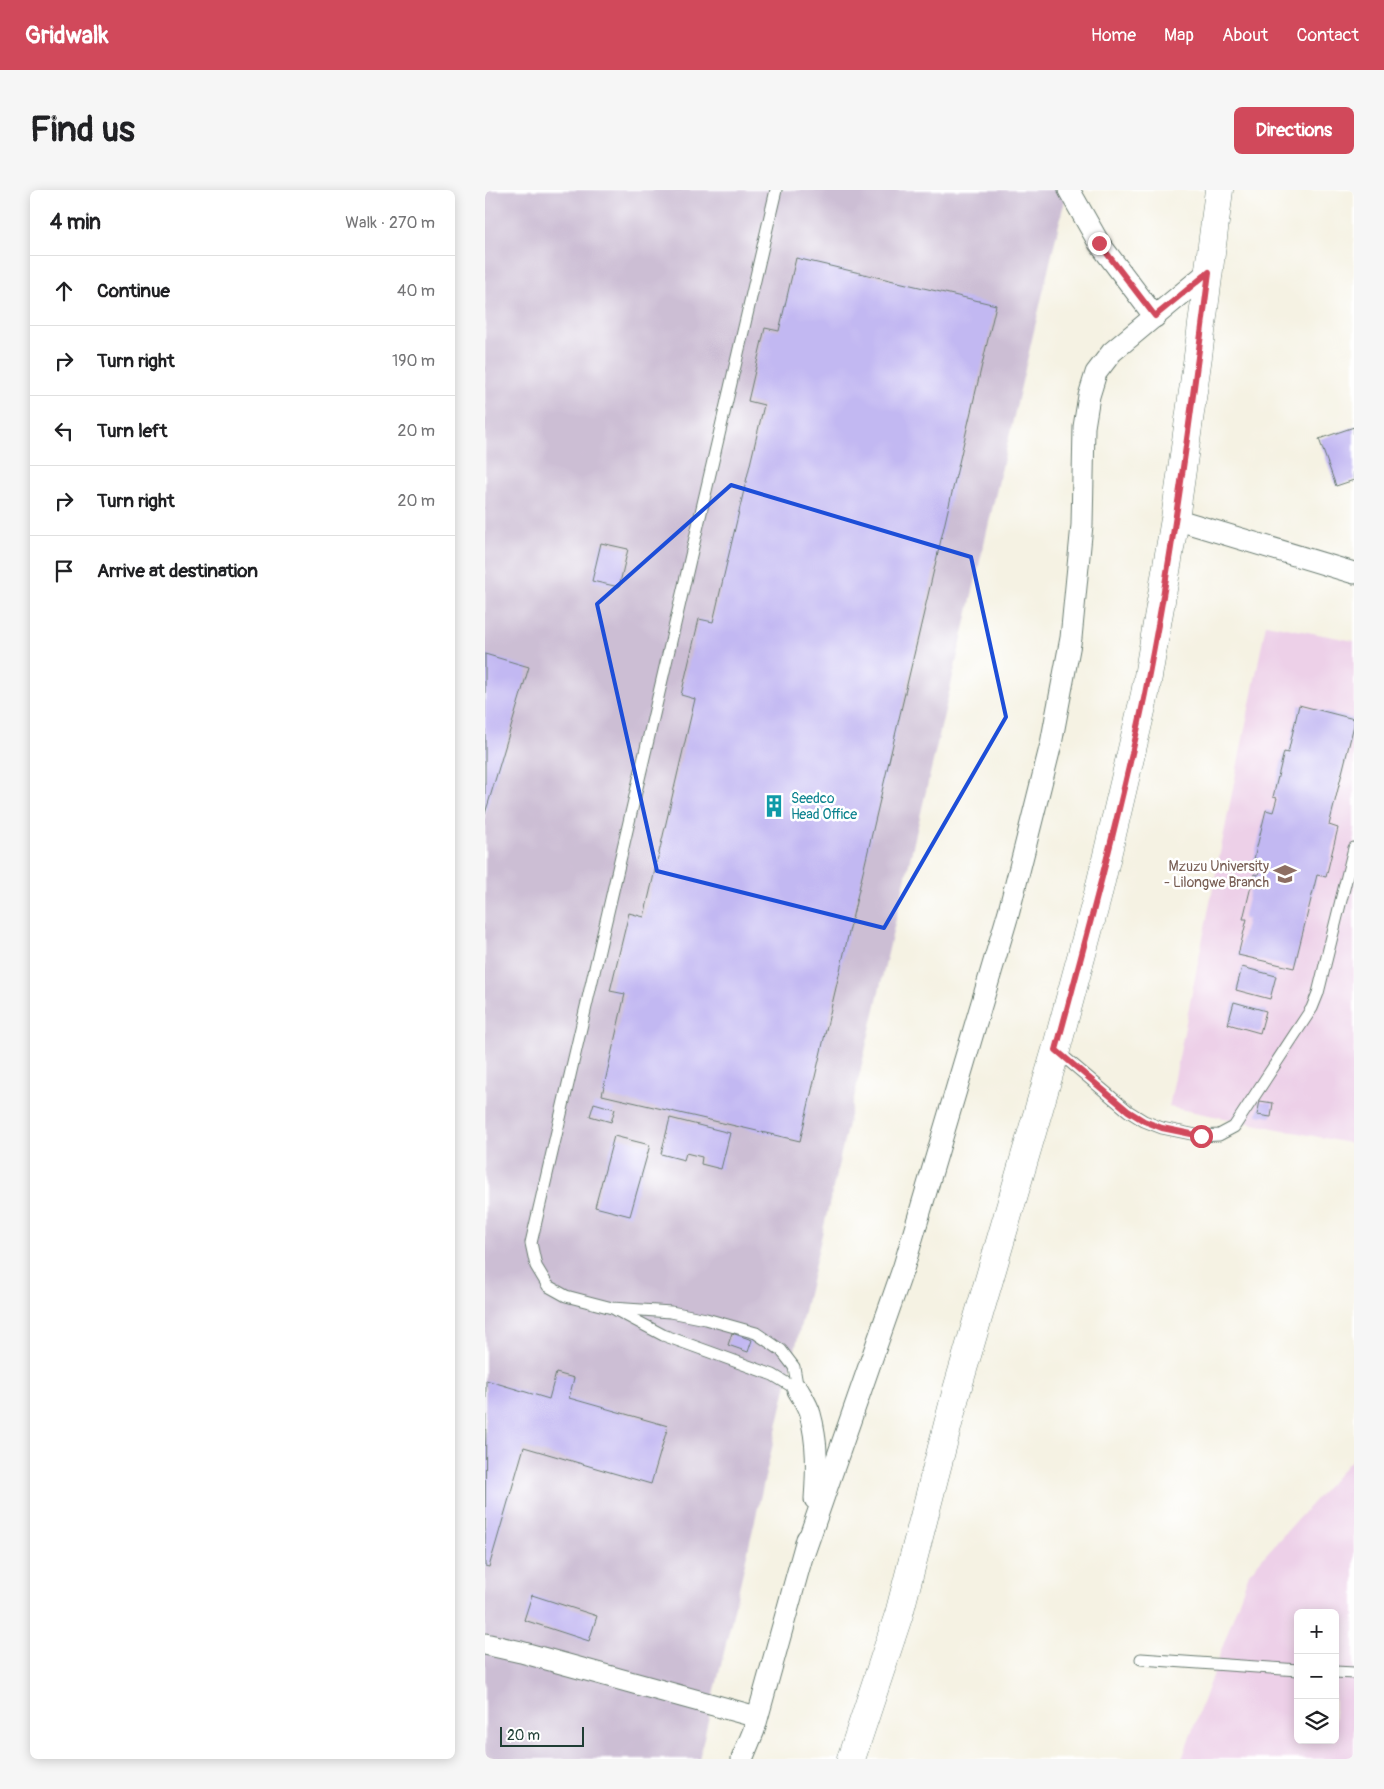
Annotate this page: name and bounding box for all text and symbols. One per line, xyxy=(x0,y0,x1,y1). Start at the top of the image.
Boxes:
text: Gridwalk xyxy=(25,21,109,50)
text: Home xyxy=(1091,24,1136,47)
text: Map xyxy=(1164,24,1194,47)
text: About xyxy=(1222,24,1268,47)
text: Contact xyxy=(1296,24,1359,47)
button: Directions xyxy=(1234,107,1354,154)
text: Find us xyxy=(30,108,135,152)
text: 4 min xyxy=(50,209,101,236)
text: Walk · 270 m xyxy=(345,213,435,233)
route end xyxy=(1088,232,1111,255)
icon: ahead xyxy=(50,277,78,305)
text: Continue xyxy=(97,279,170,303)
text: 40 m xyxy=(397,281,435,301)
icon: right xyxy=(50,347,78,375)
text: Turn right xyxy=(97,349,175,373)
text: 190 m xyxy=(392,351,435,371)
icon: left xyxy=(50,417,78,445)
text: Turn left xyxy=(97,419,167,443)
text: 20 m xyxy=(397,421,435,441)
icon: right xyxy=(50,487,78,515)
text: Turn right xyxy=(97,489,175,513)
text: 20 m xyxy=(397,491,435,511)
icon: arrive xyxy=(50,557,78,585)
text: Arrive at destination xyxy=(97,559,258,583)
place label: Seedco Head Office xyxy=(791,790,857,823)
building icon: Seedco Head Office xyxy=(761,793,787,819)
place label: Mzuzu University - Lilongwe Branch xyxy=(1164,858,1269,891)
school or university icon: Mzuzu University - Lilongwe Branch xyxy=(1272,861,1298,887)
route start xyxy=(1190,1125,1213,1148)
map controls xyxy=(1294,1609,1339,1744)
button: + xyxy=(1294,1609,1339,1654)
button: − xyxy=(1294,1654,1339,1699)
button: layers xyxy=(1294,1699,1339,1744)
scale bar xyxy=(500,1724,584,1747)
text: 20 m xyxy=(507,1727,540,1744)

